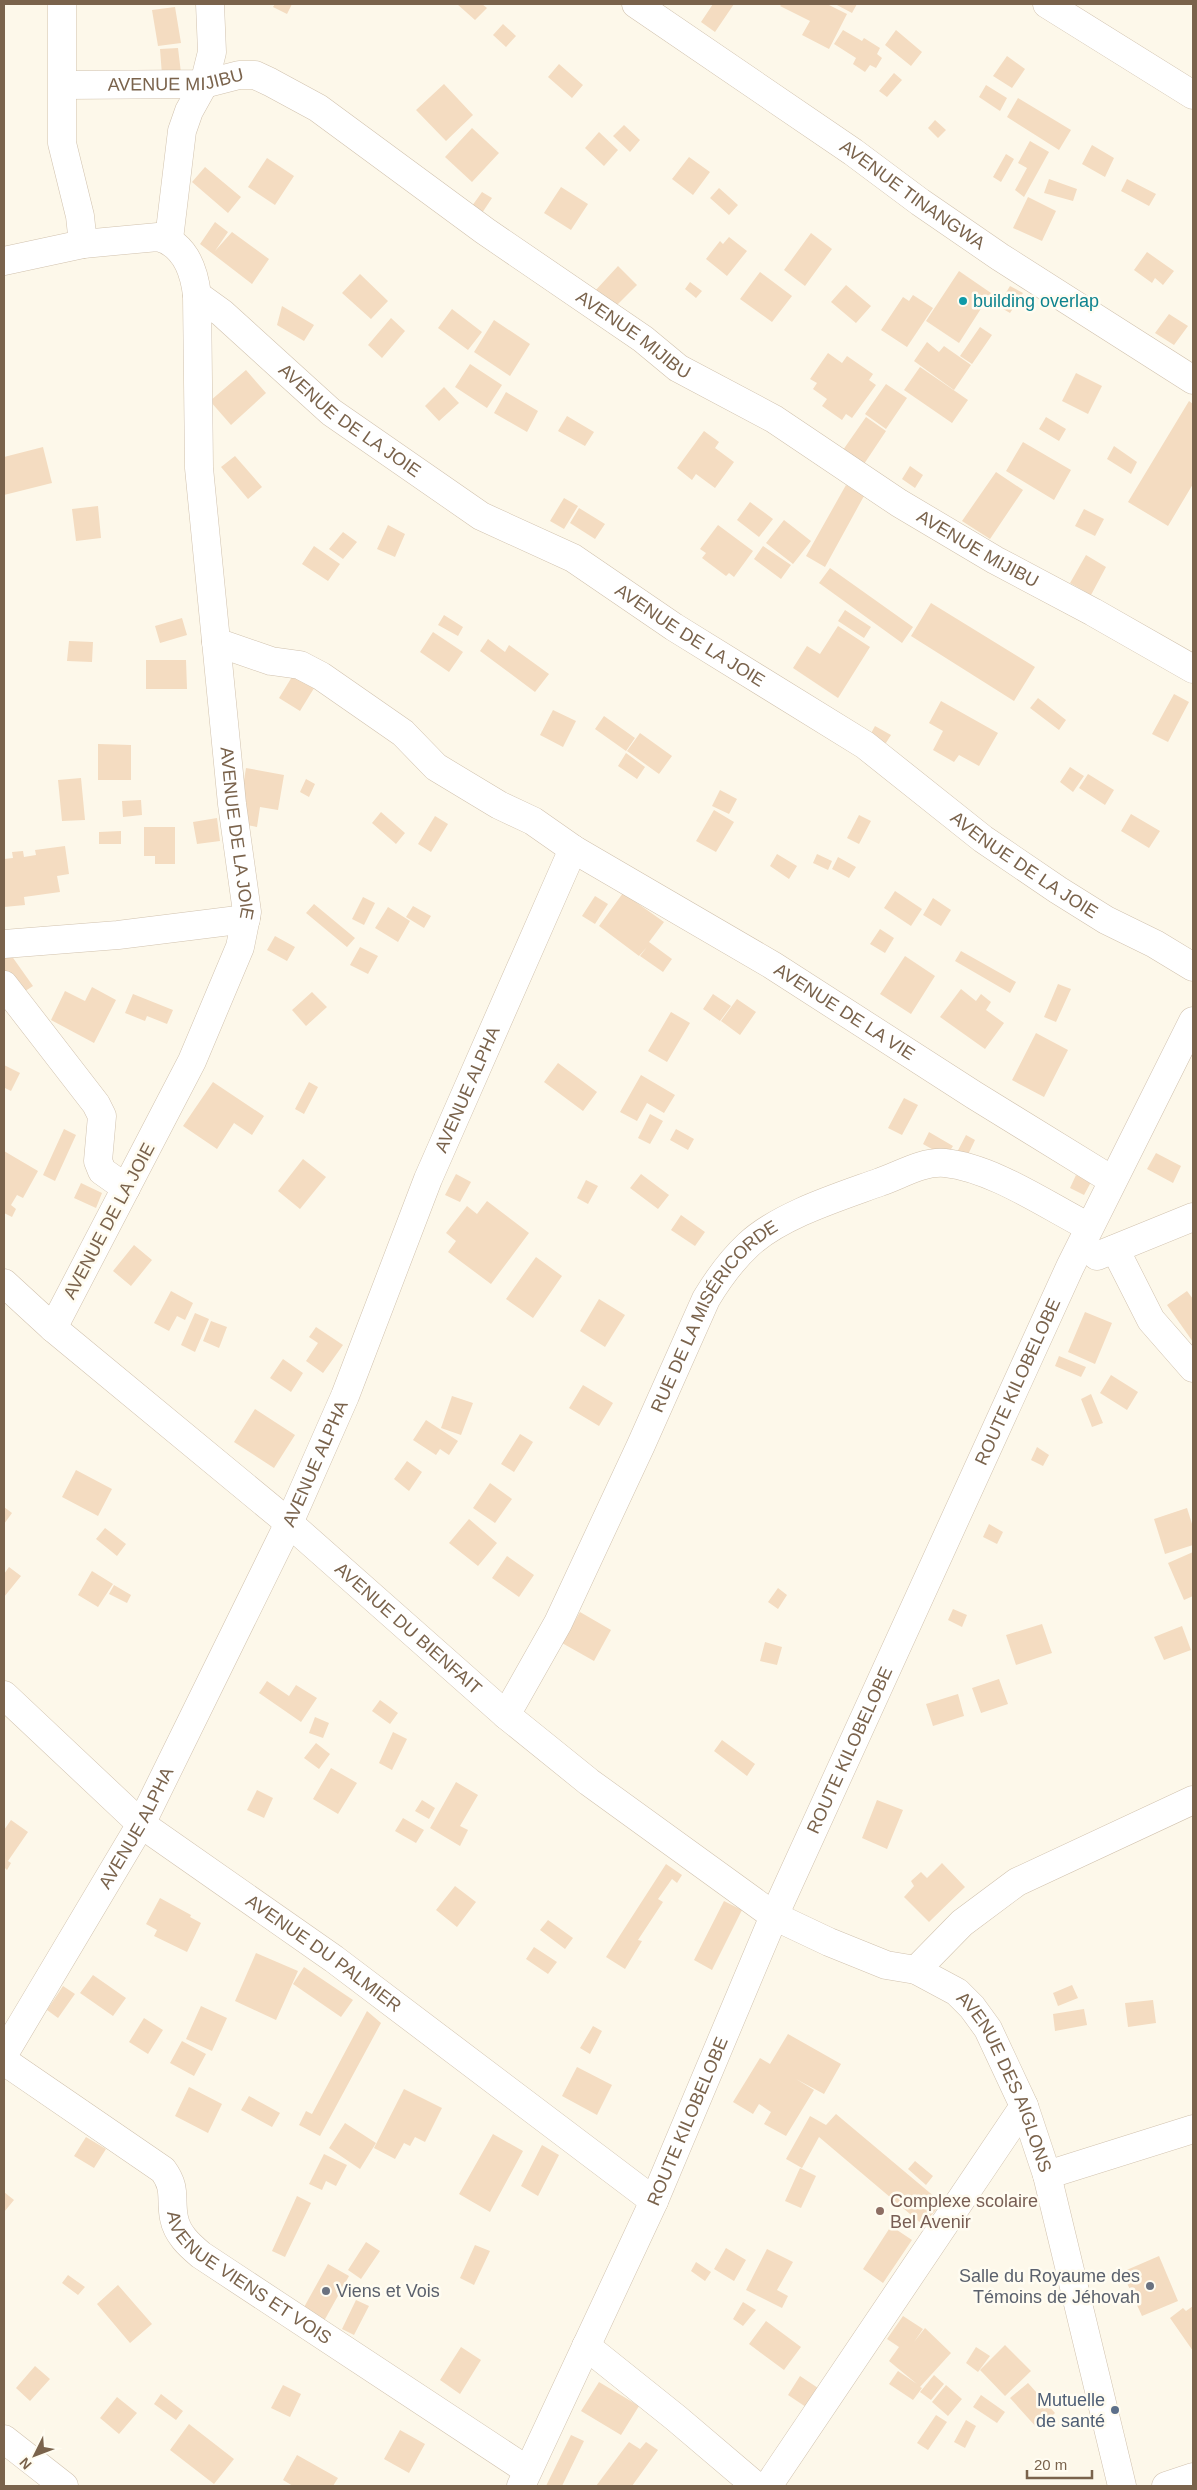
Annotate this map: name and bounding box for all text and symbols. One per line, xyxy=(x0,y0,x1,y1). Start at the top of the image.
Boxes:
street label: AVENUE MIJIBU xyxy=(108,64,246,95)
street label: AVENUE TINANGWA xyxy=(836,136,989,254)
street label: AVENUE MIJIBU xyxy=(573,286,694,383)
place label: building overlap xyxy=(973,291,1099,311)
marker: building overlap xyxy=(957,295,969,307)
street label: AVENUE DE LA JOIE xyxy=(275,360,425,481)
street label: AVENUE MIJIBU xyxy=(913,506,1042,591)
street label: AVENUE DE LA JOIE xyxy=(611,580,768,691)
street label: AVENUE DE LA JOIE xyxy=(216,746,258,921)
street label: AVENUE DE LA JOIE xyxy=(947,807,1101,922)
street label: AVENUE DE LA VIE xyxy=(771,959,918,1064)
street label: AVENUE ALPHA xyxy=(431,1023,504,1156)
street label: AVENUE DE LA JOIE xyxy=(59,1140,159,1302)
street label: RUE DE LA MISÉRICORDE xyxy=(647,1216,781,1415)
street label: ROUTE KILOBELOBE xyxy=(971,1295,1064,1468)
street label: AVENUE ALPHA xyxy=(279,1397,352,1530)
street label: AVENUE DU BIENFAIT xyxy=(331,1559,486,1699)
street label: ROUTE KILOBELOBE xyxy=(803,1664,896,1837)
street label: AVENUE ALPHA xyxy=(95,1764,177,1892)
street label: AVENUE DU PALMIER xyxy=(242,1891,405,2016)
street label: AVENUE DES AIGLONS xyxy=(953,1988,1055,2175)
street label: ROUTE KILOBELOBE xyxy=(643,2034,732,2209)
place label: Complexe scolaire Bel Avenir xyxy=(890,2191,1038,2232)
marker: Complexe scolaire Bel Avenir xyxy=(874,2205,886,2217)
street label: AVENUE VIENS ET VOIS xyxy=(163,2209,335,2348)
place label: Salle du Royaume des Témoins de Jéhovah xyxy=(959,2266,1140,2307)
marker: Salle du Royaume des Témoins de Jéhovah xyxy=(1144,2280,1156,2292)
place label: Viens et Vois xyxy=(336,2281,440,2301)
marker: Viens et Vois xyxy=(320,2285,332,2297)
place label: Mutuelle de santé xyxy=(1036,2390,1105,2431)
marker: Mutuelle de santé xyxy=(1109,2404,1121,2416)
north arrow xyxy=(10,2430,60,2480)
scale bar xyxy=(1027,2448,1092,2480)
text: N xyxy=(16,2455,35,2473)
text: 20 m xyxy=(1034,2456,1067,2473)

